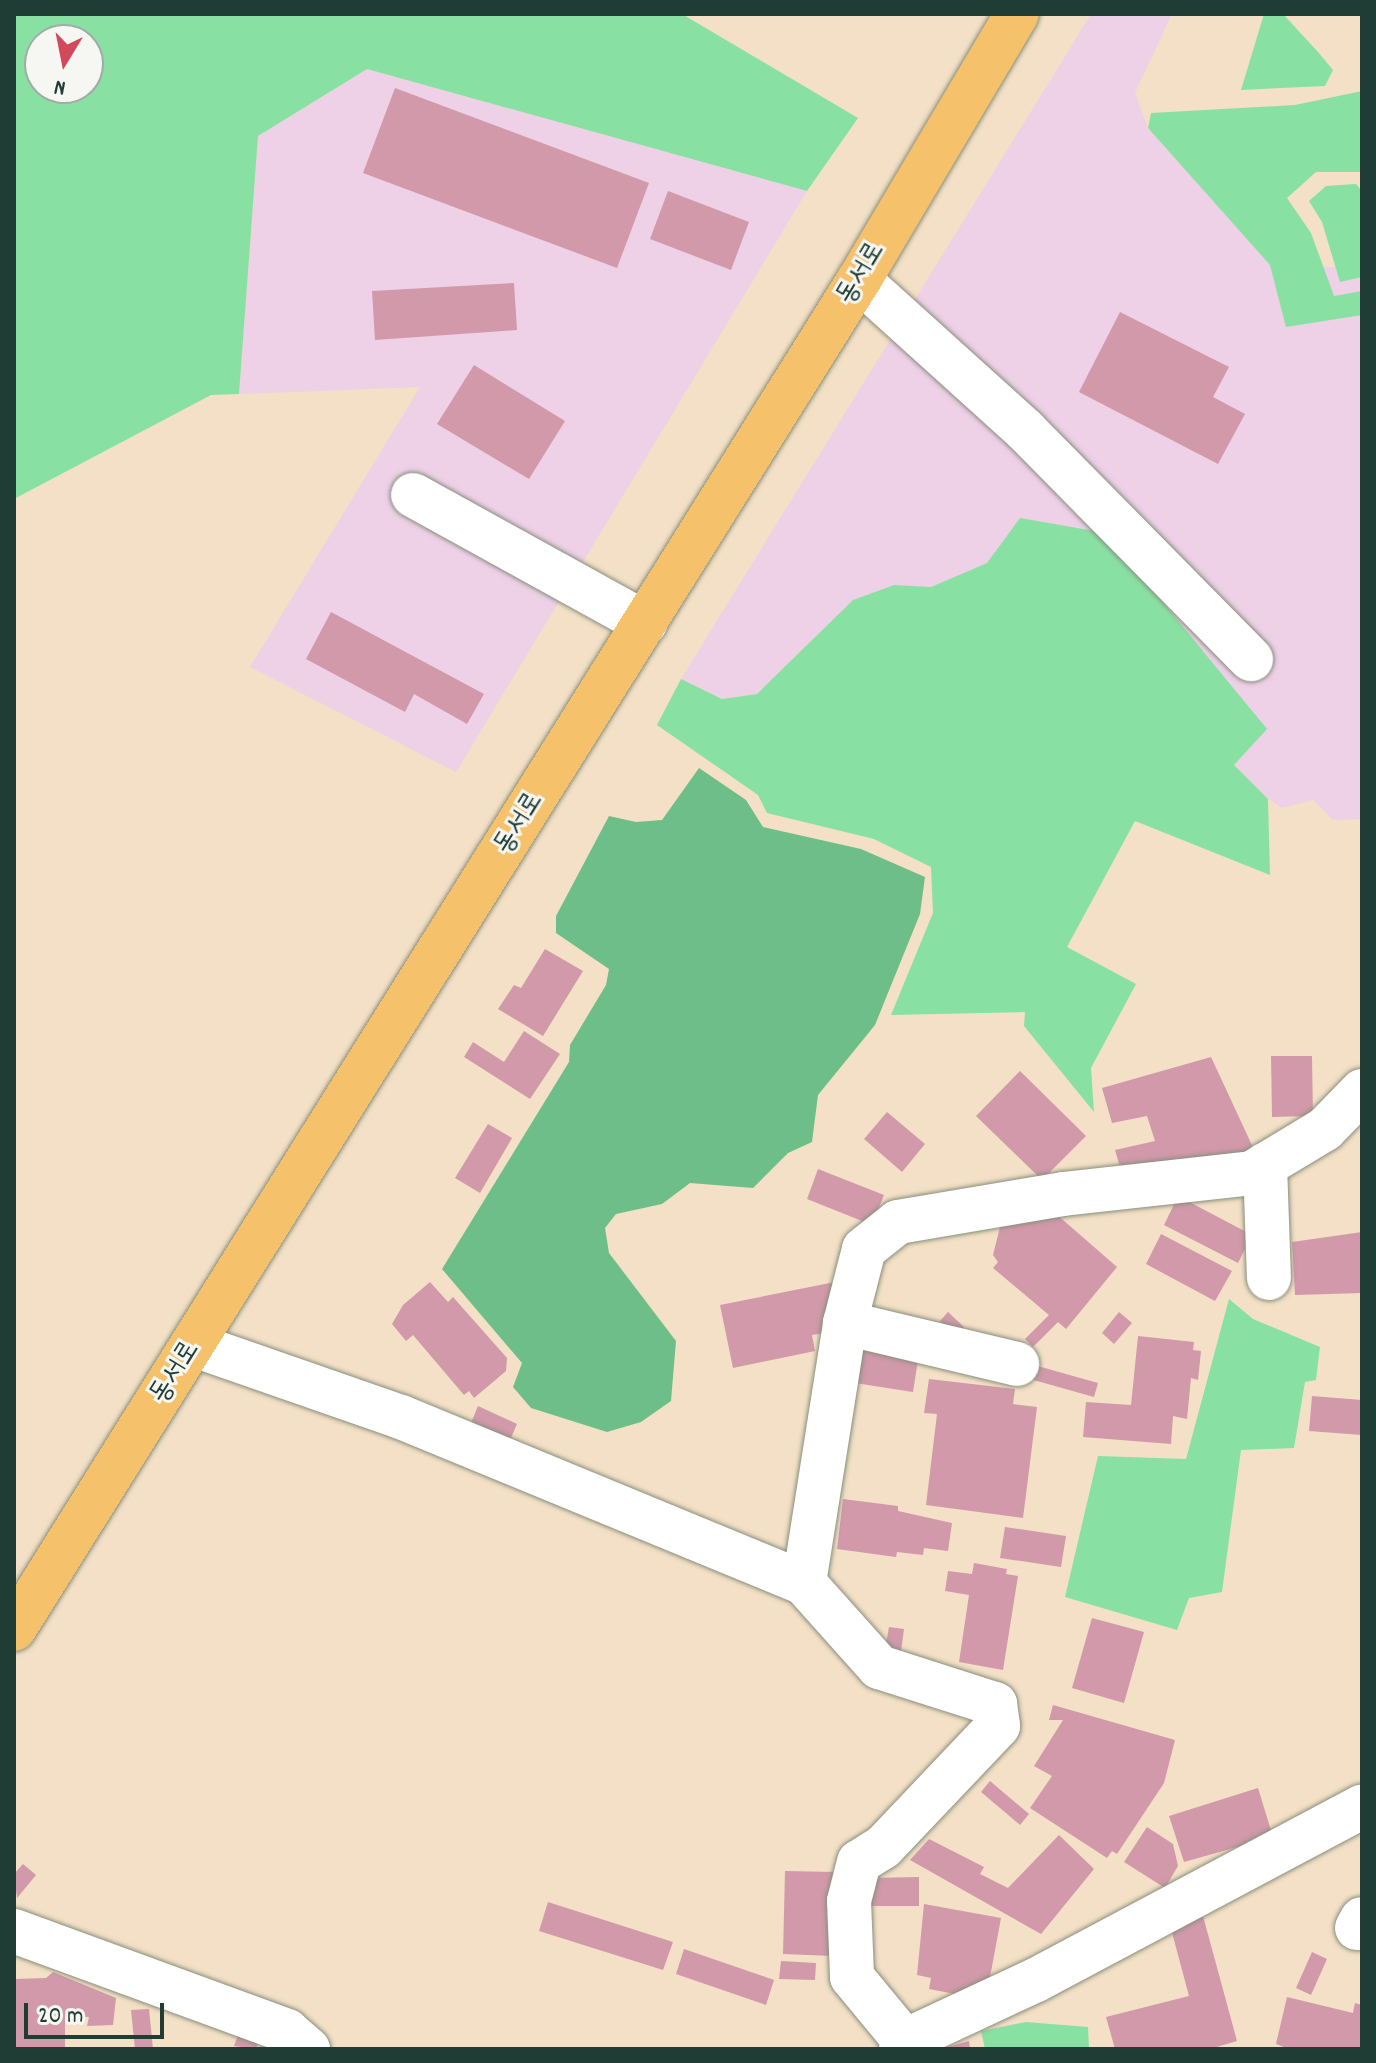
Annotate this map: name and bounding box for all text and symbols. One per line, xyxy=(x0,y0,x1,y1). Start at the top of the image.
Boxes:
north arrow xyxy=(24,24,104,104)
text: N xyxy=(52,70,68,102)
street label: 동서로 xyxy=(830,236,894,312)
street label: 동서로 xyxy=(488,786,552,862)
street label: 동서로 xyxy=(144,1335,208,1411)
scale bar xyxy=(28,1987,168,2037)
text: 20 m xyxy=(38,2000,84,2034)

